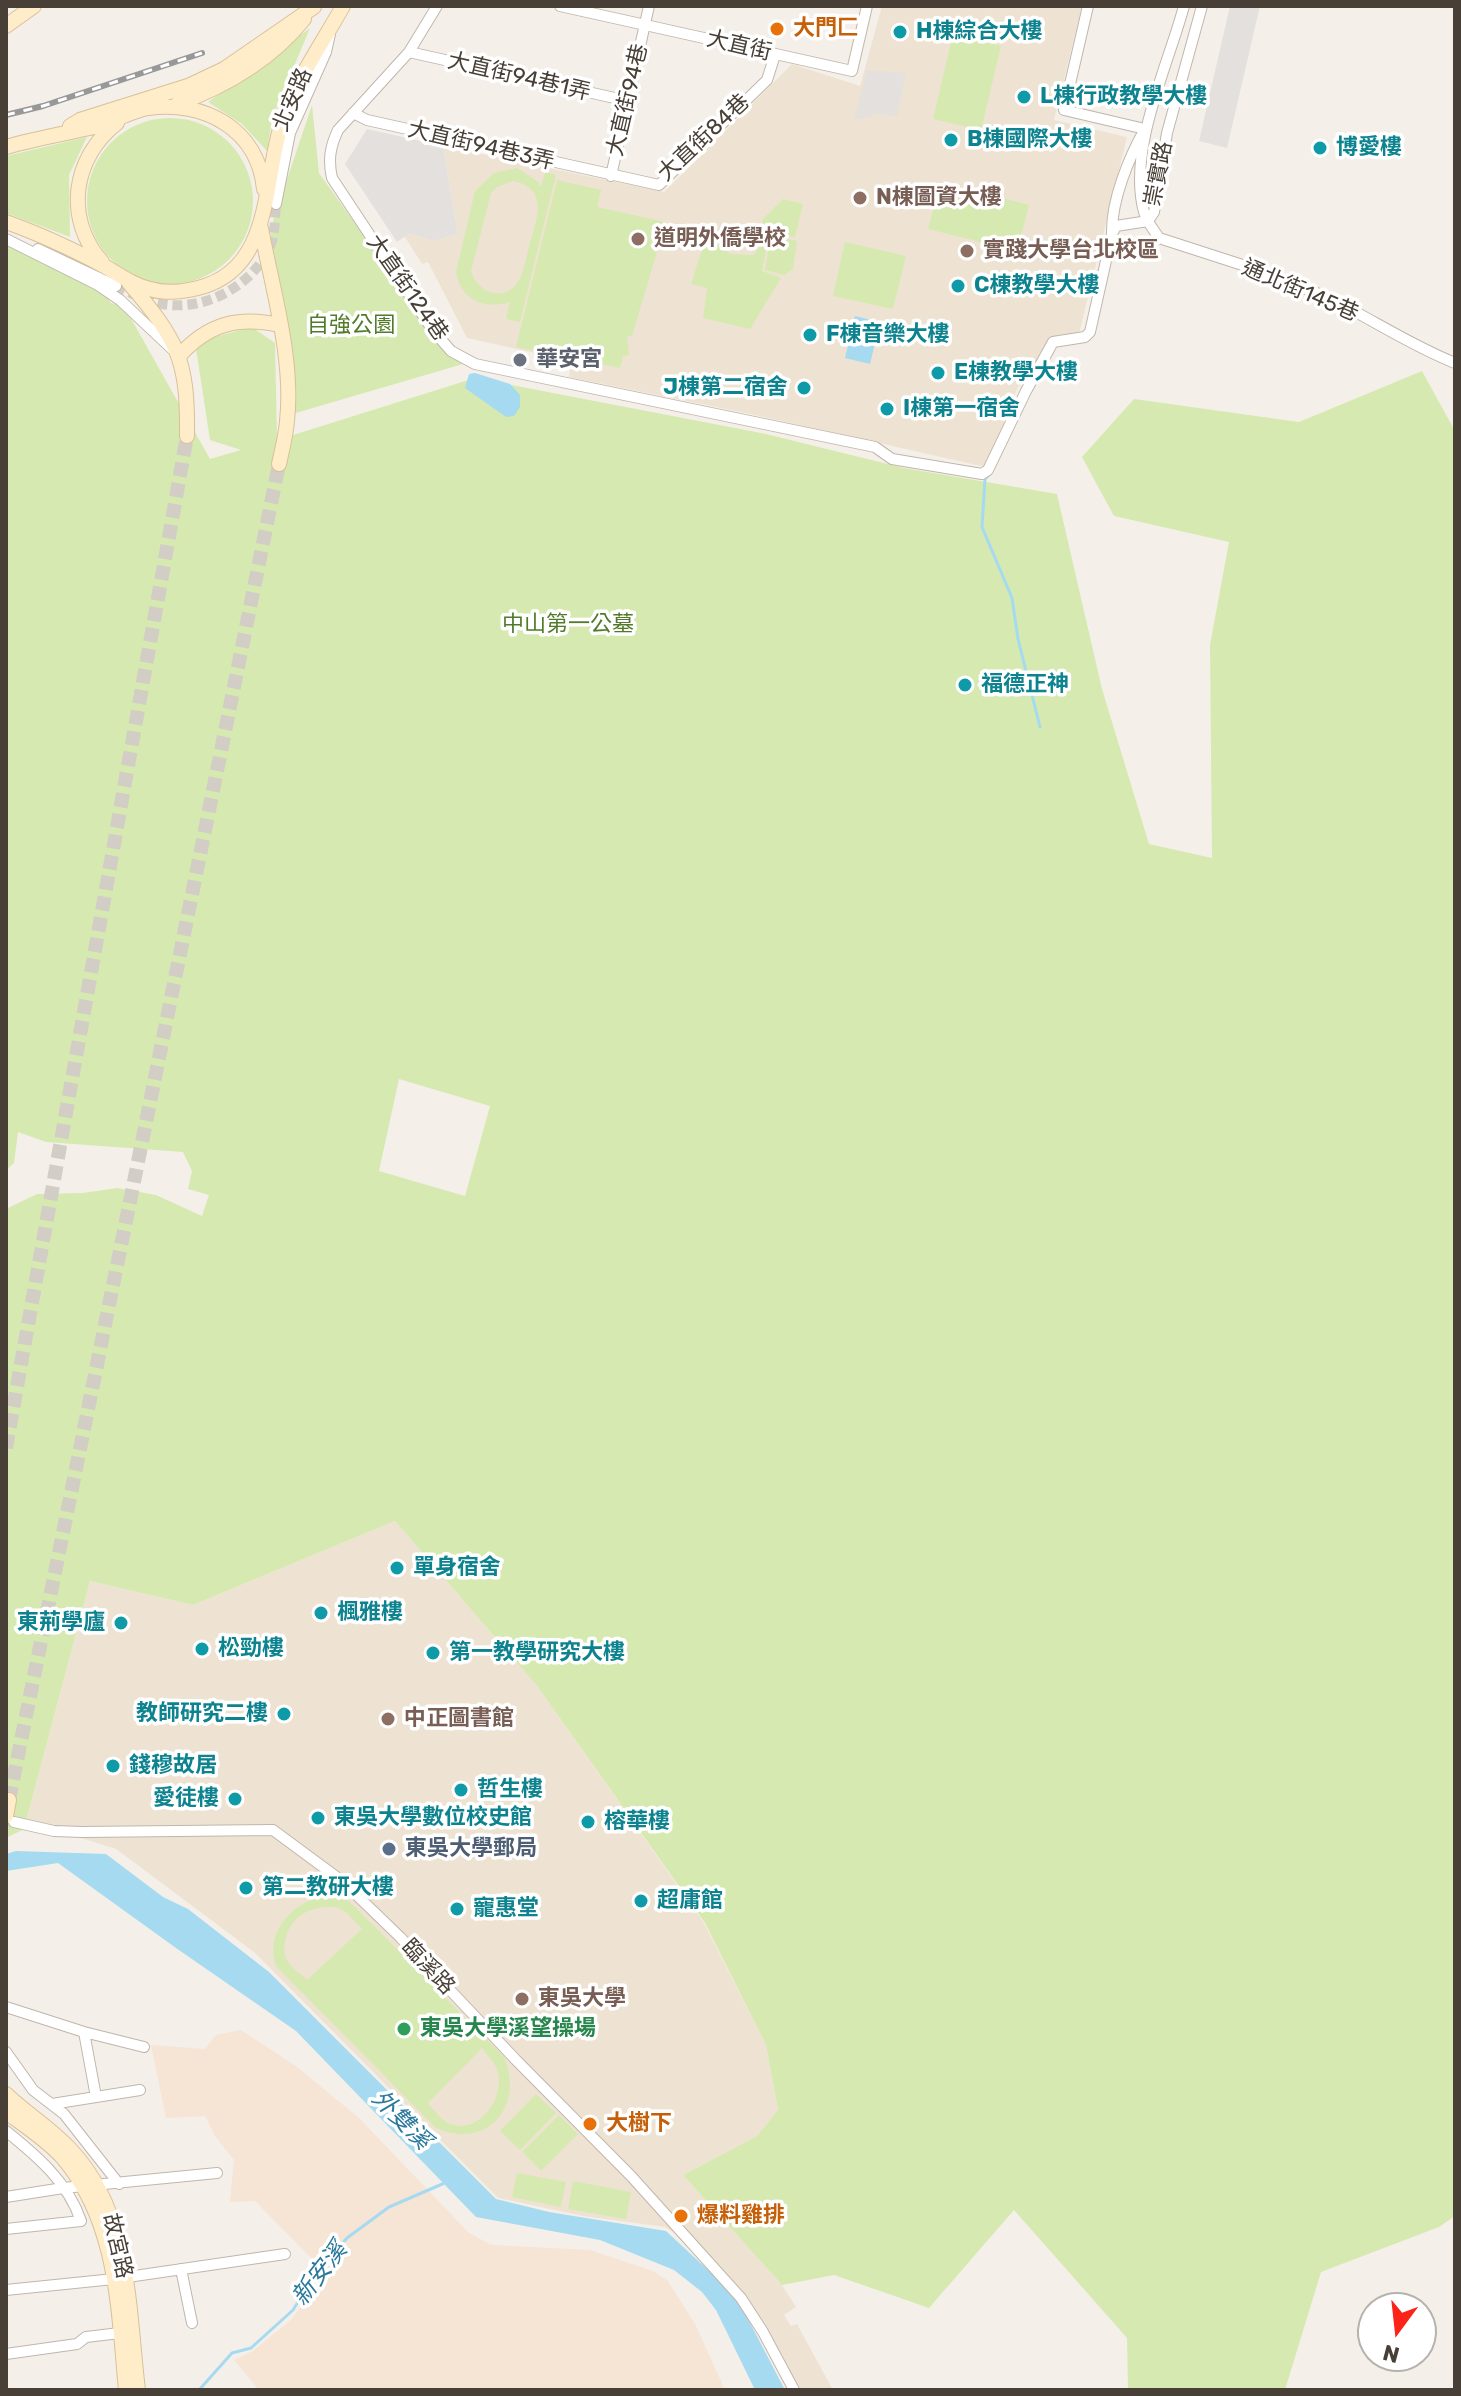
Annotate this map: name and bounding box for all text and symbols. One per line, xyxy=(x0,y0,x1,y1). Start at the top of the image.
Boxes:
place label: 大門匚 xyxy=(793,16,859,42)
place label: H棟綜合大樓 xyxy=(916,19,1042,45)
marker: 大門匚 xyxy=(768,20,786,38)
marker: H棟綜合大樓 xyxy=(891,23,909,41)
street label: 大直街 xyxy=(704,26,774,66)
street label: 大直街94巷 xyxy=(602,41,654,159)
street label: 大直街94巷1弄 xyxy=(445,48,593,106)
street label: 北安路 xyxy=(268,64,318,136)
place label: L棟行政教學大樓 xyxy=(1040,84,1207,110)
marker: L棟行政教學大樓 xyxy=(1015,88,1033,106)
street label: 大直街84巷 xyxy=(653,89,755,187)
street label: 大直街94巷3弄 xyxy=(405,116,557,176)
place label: B棟國際大樓 xyxy=(967,127,1092,153)
marker: B棟國際大樓 xyxy=(942,131,960,149)
place label: 博愛樓 xyxy=(1336,135,1402,161)
street label: 崇實路 xyxy=(1140,139,1178,209)
marker: 博愛樓 xyxy=(1311,139,1329,157)
place label: N棟圖資大樓 xyxy=(876,185,1002,211)
marker: N棟圖資大樓 xyxy=(851,189,869,207)
place label: 道明外僑學校 xyxy=(654,226,786,252)
street label: 大直街124巷 xyxy=(361,230,453,346)
marker: 道明外僑學校 xyxy=(629,230,647,248)
place label: 實踐大學台北校區 xyxy=(983,238,1159,264)
marker: 實踐大學台北校區 xyxy=(958,242,976,260)
street label: 通北街145巷 xyxy=(1238,255,1362,327)
place label: C棟教學大樓 xyxy=(974,273,1099,299)
marker: C棟教學大樓 xyxy=(949,277,967,295)
park label: 自強公園 xyxy=(307,313,395,339)
place label: F棟音樂大樓 xyxy=(826,322,950,348)
marker: F棟音樂大樓 xyxy=(801,326,819,344)
place label: 華安宮 xyxy=(536,347,602,373)
marker: 華安宮 xyxy=(511,351,529,369)
place label: E棟教學大樓 xyxy=(954,360,1078,386)
marker: E棟教學大樓 xyxy=(929,364,947,382)
place label: J棟第二宿舍 xyxy=(663,375,788,401)
marker: J棟第二宿舍 xyxy=(795,379,813,397)
place label: I棟第一宿舍 xyxy=(903,396,1020,422)
marker: I棟第一宿舍 xyxy=(878,400,896,418)
park label: 中山第一公墓 xyxy=(502,612,634,638)
place label: 福德正神 xyxy=(981,672,1069,698)
marker: 福德正神 xyxy=(956,676,974,694)
place label: 單身宿舍 xyxy=(413,1555,501,1581)
marker: 單身宿舍 xyxy=(388,1559,406,1577)
place label: 楓雅樓 xyxy=(337,1600,403,1626)
marker: 楓雅樓 xyxy=(312,1604,330,1622)
place label: 東荊學廬 xyxy=(17,1610,105,1636)
marker: 東荊學廬 xyxy=(112,1614,130,1632)
place label: 松勁樓 xyxy=(218,1636,284,1662)
marker: 松勁樓 xyxy=(193,1640,211,1658)
place label: 第一教學研究大樓 xyxy=(449,1640,625,1666)
marker: 第一教學研究大樓 xyxy=(424,1644,442,1662)
place label: 教師研究二樓 xyxy=(136,1701,268,1727)
marker: 教師研究二樓 xyxy=(275,1705,293,1723)
place label: 中正圖書館 xyxy=(404,1706,514,1732)
marker: 中正圖書館 xyxy=(379,1710,397,1728)
place label: 錢穆故居 xyxy=(129,1753,217,1779)
marker: 錢穆故居 xyxy=(104,1757,122,1775)
place label: 哲生樓 xyxy=(477,1777,543,1803)
marker: 哲生樓 xyxy=(452,1781,470,1799)
place label: 愛徒樓 xyxy=(153,1786,219,1812)
marker: 愛徒樓 xyxy=(226,1790,244,1808)
place label: 東吳大學數位校史館 xyxy=(334,1805,532,1831)
marker: 東吳大學數位校史館 xyxy=(309,1809,327,1827)
place label: 榕華樓 xyxy=(604,1809,670,1835)
marker: 榕華樓 xyxy=(579,1813,597,1831)
place label: 東吳大學郵局 xyxy=(405,1836,537,1862)
marker: 東吳大學郵局 xyxy=(380,1840,398,1858)
place label: 第二教研大樓 xyxy=(262,1875,394,1901)
marker: 第二教研大樓 xyxy=(237,1879,255,1897)
place label: 超庸館 xyxy=(657,1888,723,1914)
marker: 超庸館 xyxy=(632,1892,650,1910)
place label: 寵惠堂 xyxy=(473,1896,539,1922)
marker: 寵惠堂 xyxy=(448,1900,466,1918)
street label: 臨溪路 xyxy=(396,1934,460,2000)
place label: 東吳大學 xyxy=(538,1986,626,2012)
marker: 東吳大學 xyxy=(513,1990,531,2008)
place label: 東吳大學溪望操場 xyxy=(420,2016,596,2042)
marker: 東吳大學溪望操場 xyxy=(395,2020,413,2038)
water label: 外雙溪 xyxy=(365,2084,437,2156)
place label: 大樹下 xyxy=(606,2111,672,2137)
marker: 大樹下 xyxy=(581,2115,599,2133)
place label: 爆料雞排 xyxy=(697,2203,785,2229)
marker: 爆料雞排 xyxy=(672,2207,690,2225)
street label: 故宮路 xyxy=(97,2211,137,2281)
water label: 新安溪 xyxy=(286,2237,354,2311)
north arrow xyxy=(1357,2292,1437,2372)
text: N xyxy=(1380,2339,1402,2369)

